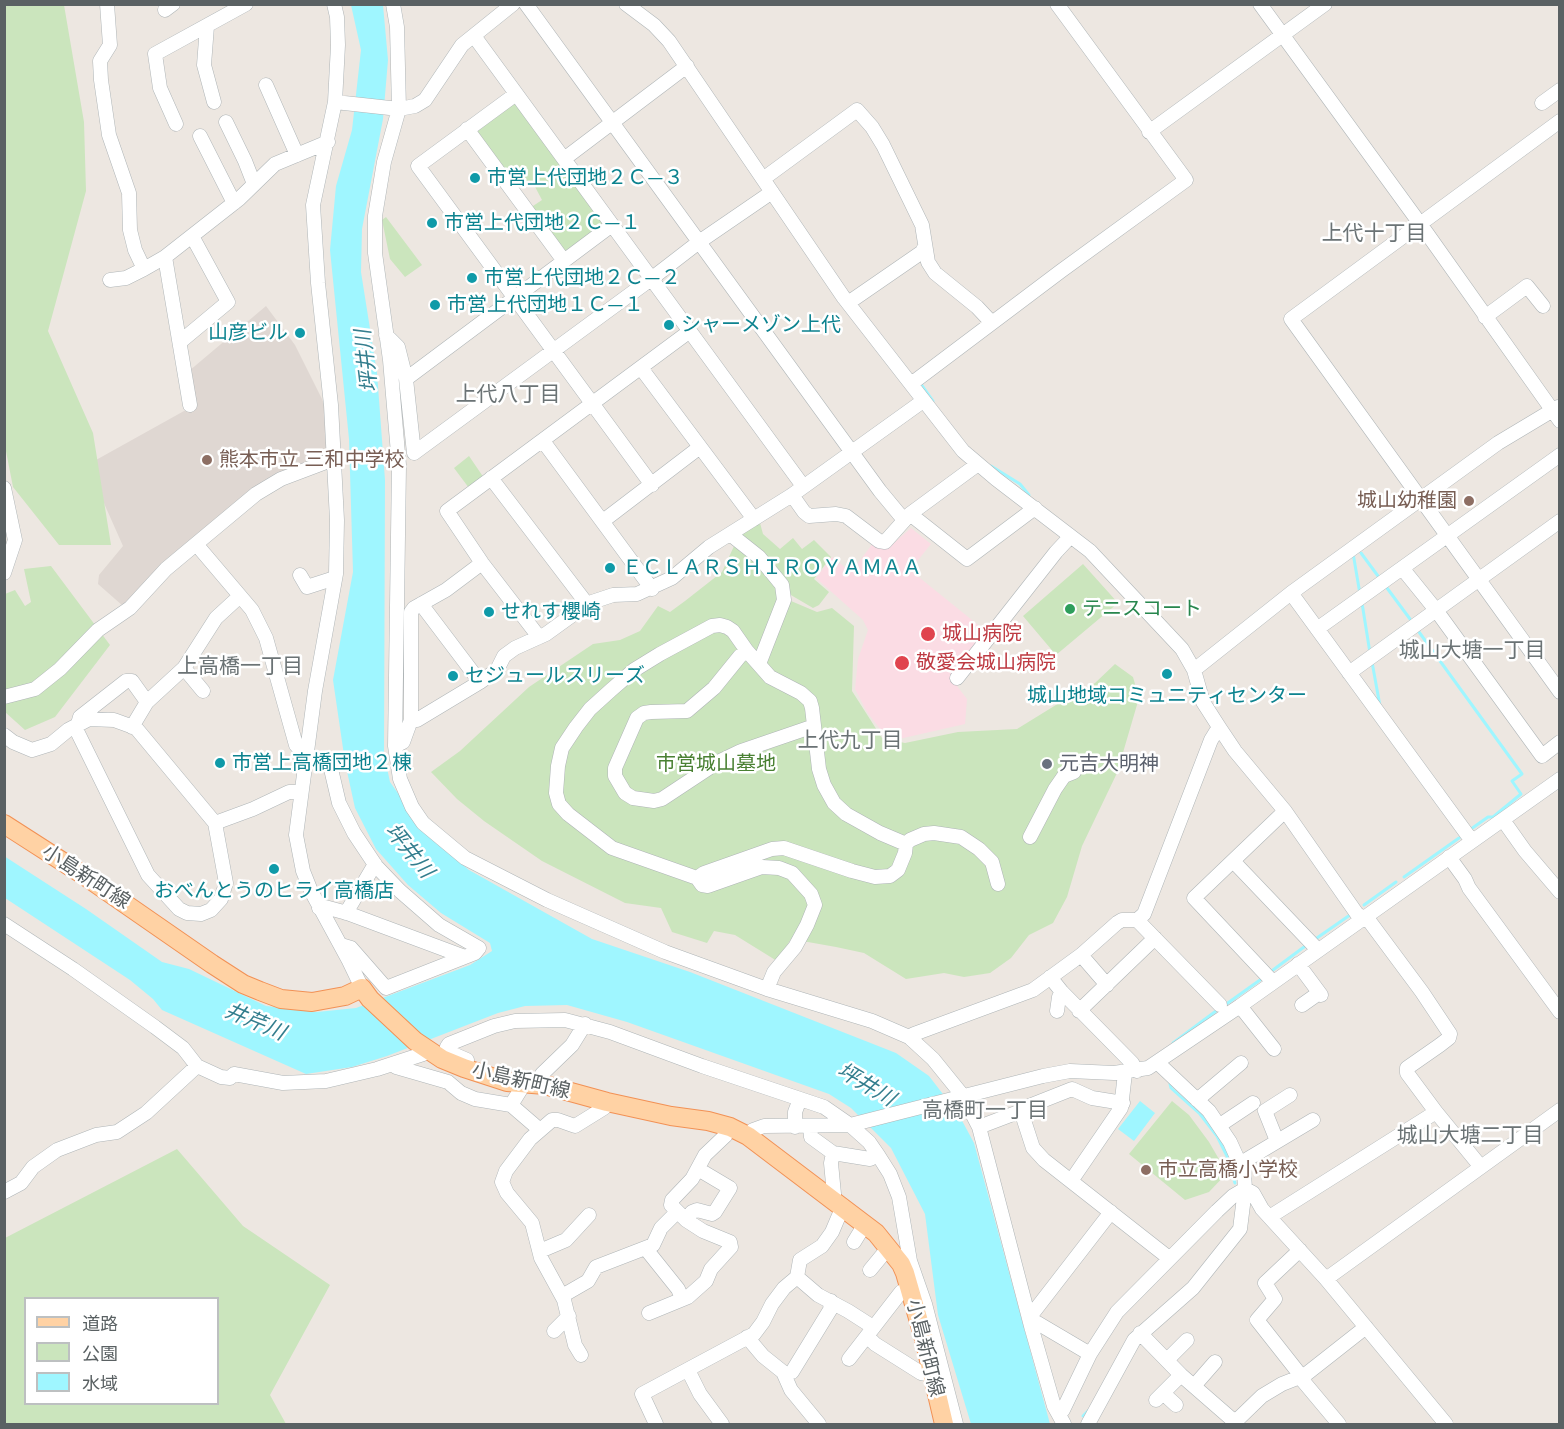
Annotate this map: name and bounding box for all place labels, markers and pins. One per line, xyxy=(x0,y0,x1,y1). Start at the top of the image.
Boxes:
place label: 市営上代団地２Ｃ―３ xyxy=(487,166,684,190)
marker: 市営上代団地２Ｃ―３ xyxy=(468,171,482,185)
place label: 市営上代団地２Ｃ―１ xyxy=(444,211,641,235)
marker: 市営上代団地２Ｃ―１ xyxy=(425,216,439,230)
place label: 市営上代団地２Ｃ―２ xyxy=(484,266,681,290)
marker: 市営上代団地２Ｃ―２ xyxy=(465,271,479,285)
place label: 市営上代団地１Ｃ―１ xyxy=(447,293,644,317)
marker: 市営上代団地１Ｃ―１ xyxy=(428,298,442,312)
place label: シャーメゾン上代 xyxy=(681,313,841,337)
marker: シャーメゾン上代 xyxy=(662,318,676,332)
place label: 山彦ビル xyxy=(208,321,288,345)
marker: 山彦ビル xyxy=(293,326,307,340)
place label: 熊本市立 三和中学校 xyxy=(219,448,404,472)
marker: 熊本市立 三和中学校 xyxy=(200,453,214,467)
place label: 城山幼稚園 xyxy=(1357,489,1457,513)
marker: 城山幼稚園 xyxy=(1462,494,1476,508)
place label: ＥＣＬＡＲＳＨＩＲＯＹＡＭＡＡ xyxy=(622,556,922,580)
marker: ＥＣＬＡＲＳＨＩＲＯＹＡＭＡＡ xyxy=(603,561,617,575)
place label: テニスコート xyxy=(1082,597,1202,621)
place label: せれす櫻崎 xyxy=(501,600,601,624)
marker: テニスコート xyxy=(1063,602,1077,616)
marker: せれす櫻崎 xyxy=(482,605,496,619)
place label: 城山病院 xyxy=(942,622,1022,646)
marker: 城山病院 xyxy=(919,625,937,643)
place label: 敬愛会城山病院 xyxy=(916,651,1056,675)
marker: 敬愛会城山病院 xyxy=(893,654,911,672)
place label: セジュールスリーズ xyxy=(465,664,645,688)
marker: 城山地域コミュニティセンター xyxy=(1160,667,1174,681)
marker: セジュールスリーズ xyxy=(446,669,460,683)
place label: 城山地域コミュニティセンター xyxy=(1027,684,1307,708)
place label: 市営上高橋団地２棟 xyxy=(232,751,412,775)
place label: 元吉大明神 xyxy=(1059,752,1159,776)
marker: 市営上高橋団地２棟 xyxy=(213,756,227,770)
marker: 元吉大明神 xyxy=(1040,757,1054,771)
marker: おべんとうのヒライ高橋店 xyxy=(267,862,281,876)
place label: おべんとうのヒライ高橋店 xyxy=(154,879,394,903)
place label: 市立高橋小学校 xyxy=(1158,1158,1298,1182)
marker: 市立高橋小学校 xyxy=(1139,1163,1153,1177)

